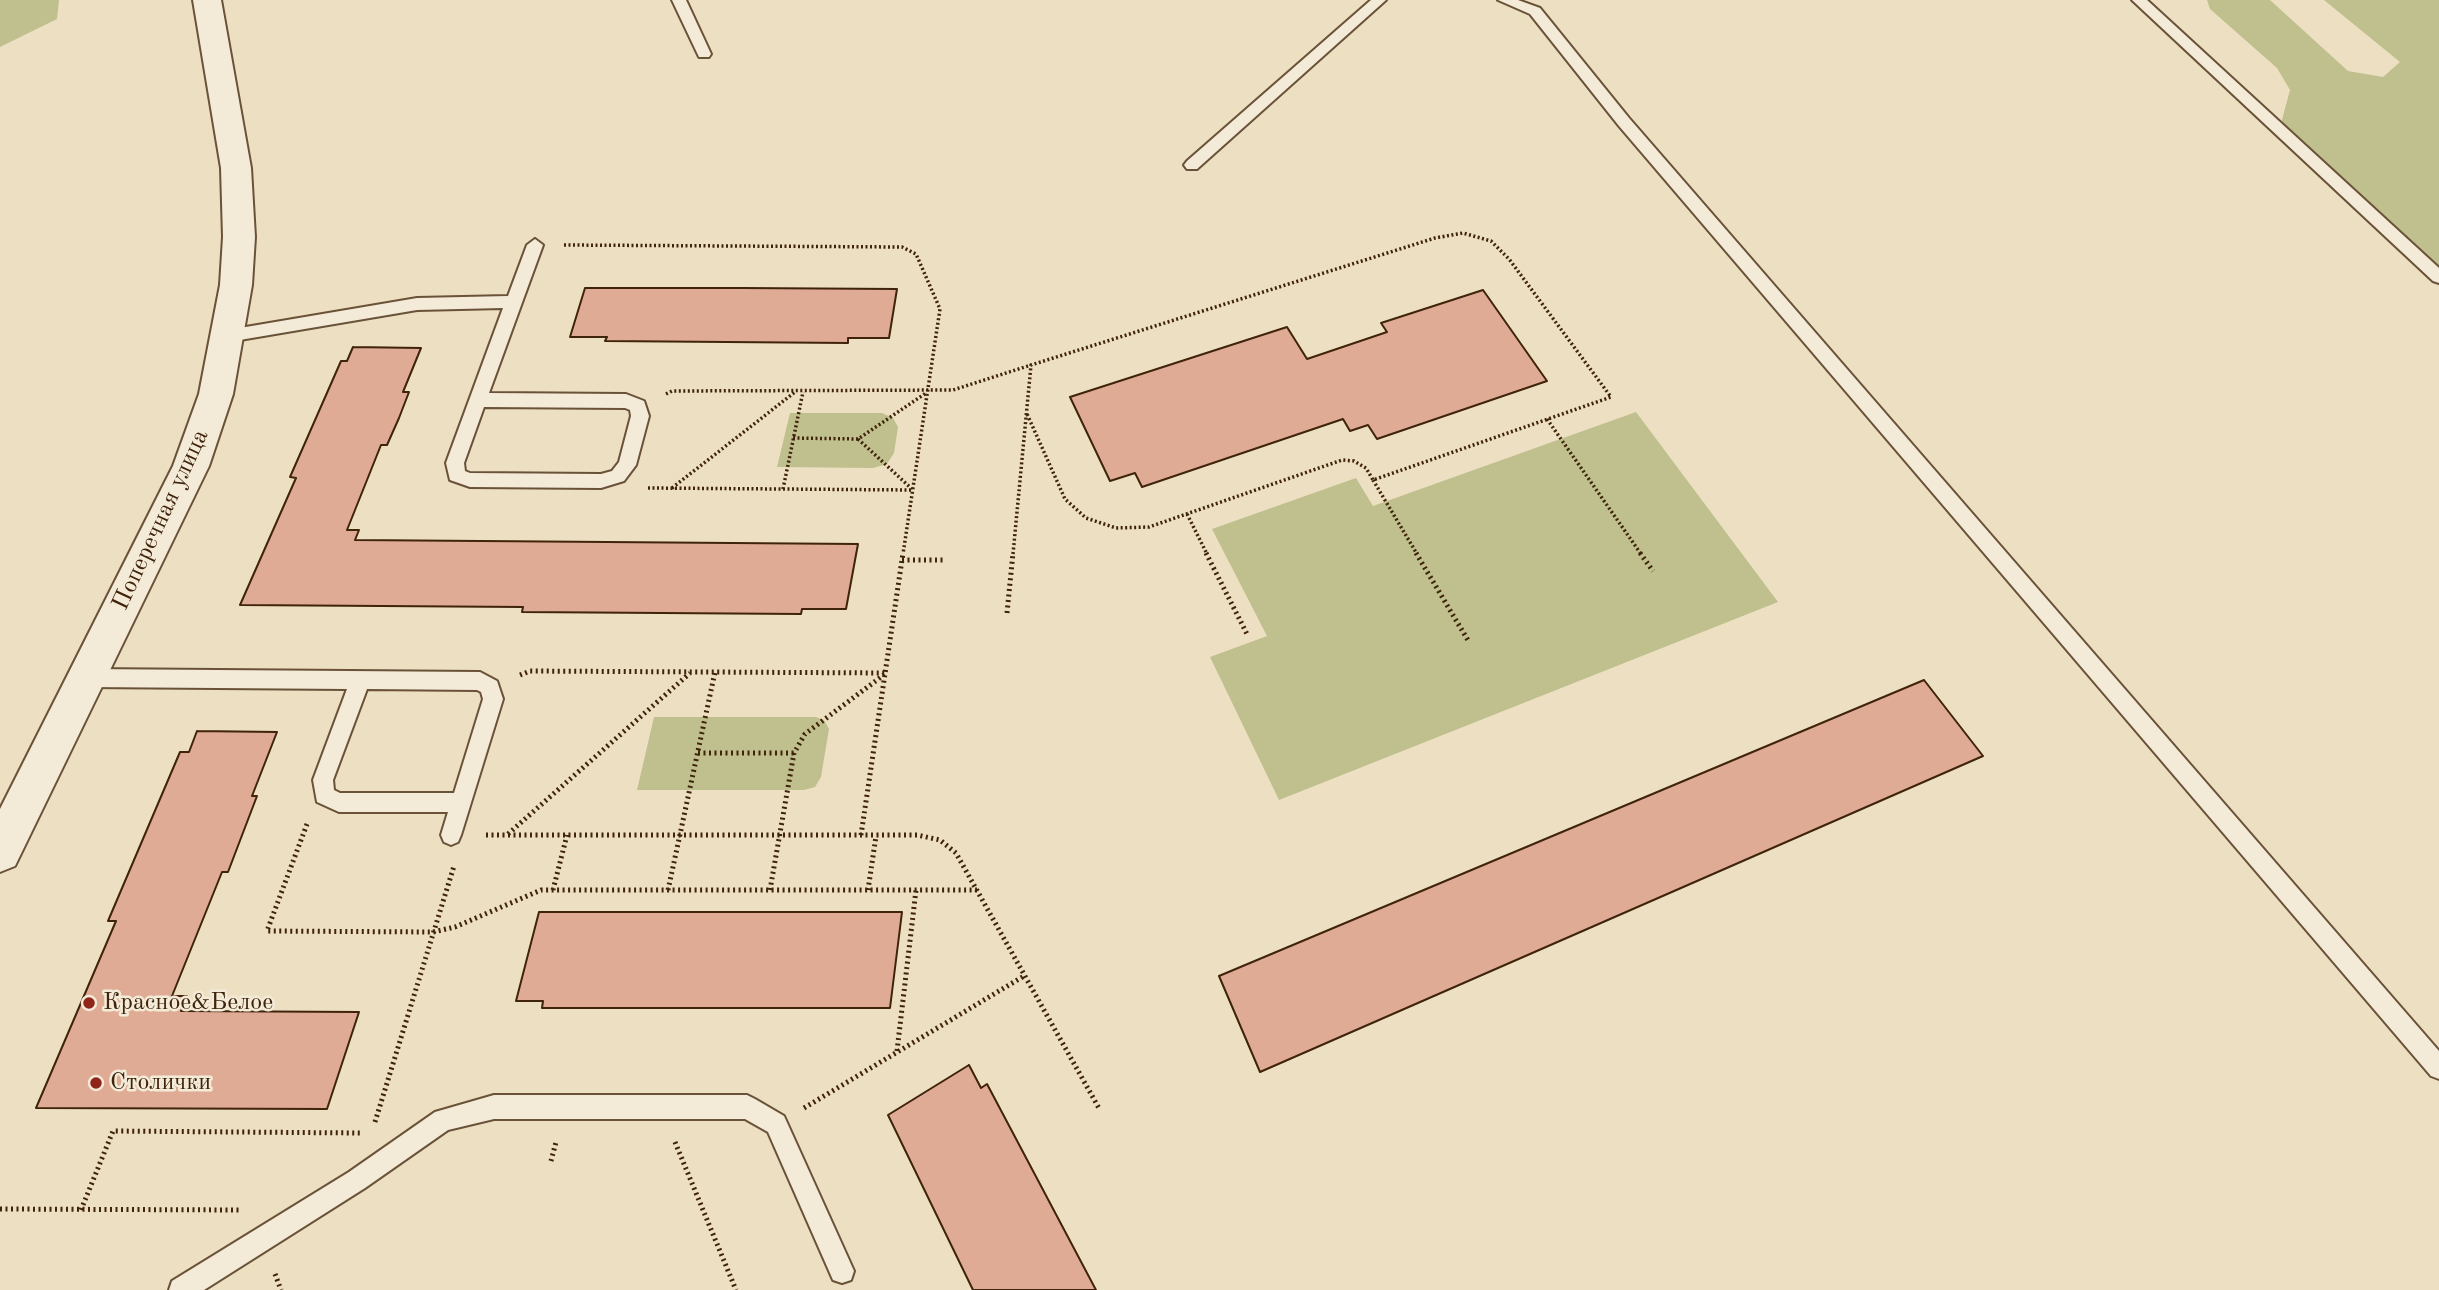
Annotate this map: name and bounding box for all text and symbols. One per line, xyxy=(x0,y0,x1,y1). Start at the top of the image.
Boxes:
street label: Поперечная улица xyxy=(107,425,215,615)
place label: Красное&Белое xyxy=(103,989,273,1017)
marker: Красное&Белое xyxy=(81,995,97,1011)
place label: Столички xyxy=(110,1069,211,1097)
marker: Столички xyxy=(88,1075,104,1091)

